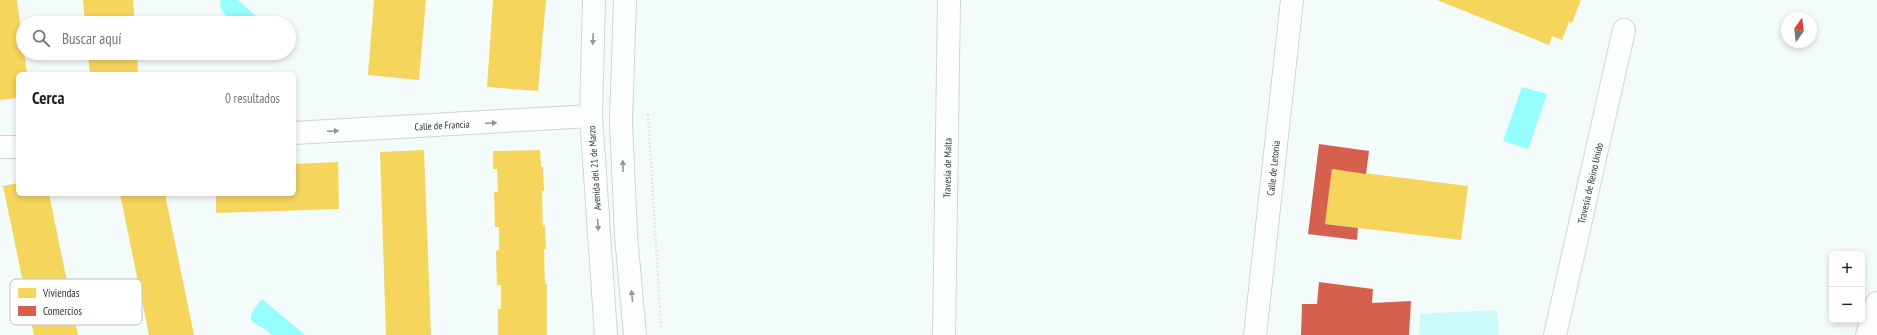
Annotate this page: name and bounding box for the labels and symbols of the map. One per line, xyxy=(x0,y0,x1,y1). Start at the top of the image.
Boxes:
north arrow xyxy=(1781,12,1817,48)
one-way arrow xyxy=(590,33,596,46)
street label: Calle de Francia xyxy=(414,118,470,133)
one-way arrow xyxy=(485,120,498,126)
street label: Avenida del 21 de Marzo xyxy=(585,125,604,211)
one-way arrow xyxy=(327,127,339,134)
street label: Travesía de Malta xyxy=(940,138,955,198)
street label: Calle de Letonia xyxy=(1264,140,1283,196)
street label: Travesía de Reino Unido xyxy=(1575,141,1606,225)
one-way arrow xyxy=(620,159,626,172)
one-way arrow xyxy=(595,219,602,231)
legend xyxy=(10,279,142,325)
text: Viviendas xyxy=(42,286,80,300)
one-way arrow xyxy=(628,290,635,302)
text: Comercios xyxy=(43,304,82,318)

